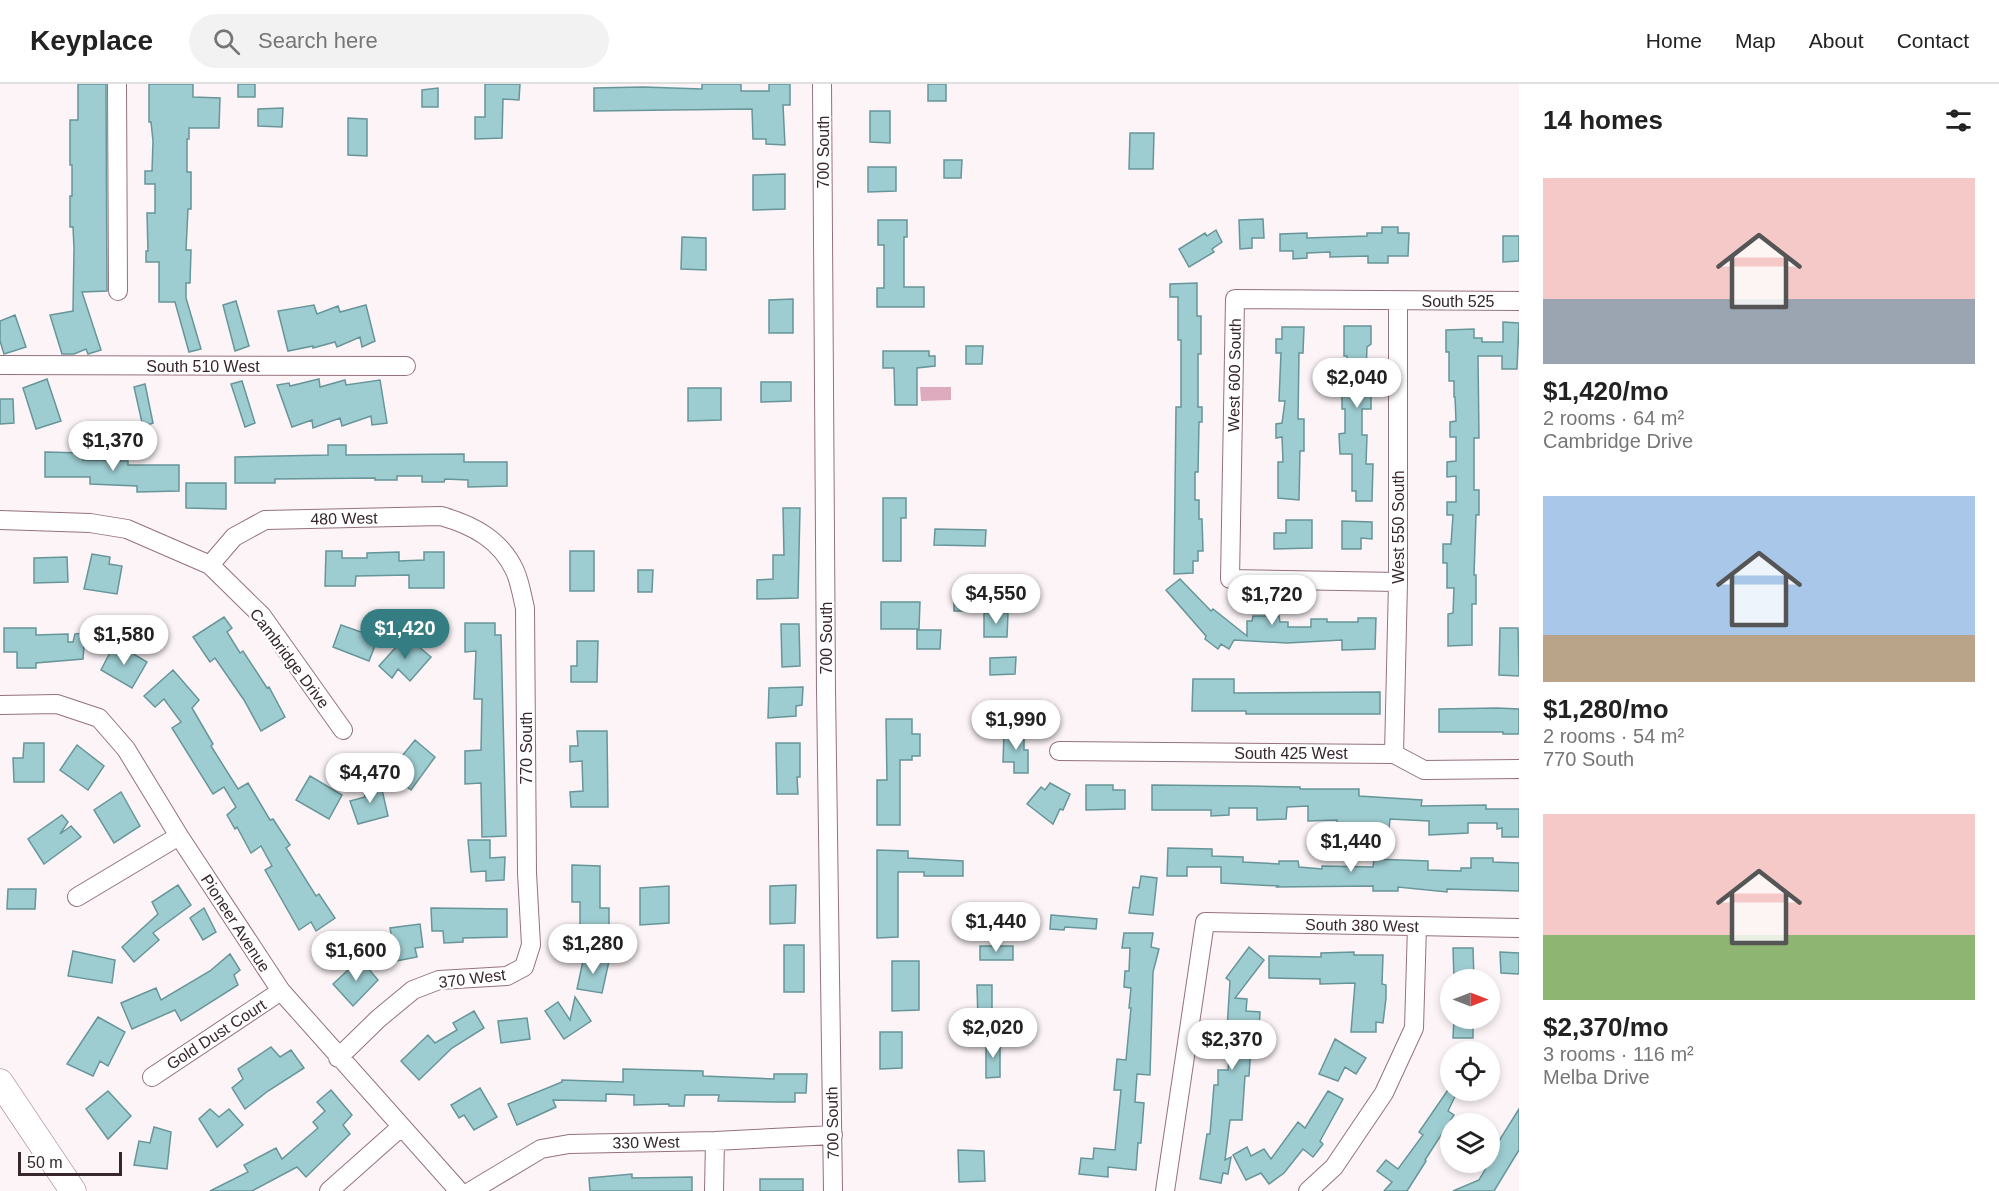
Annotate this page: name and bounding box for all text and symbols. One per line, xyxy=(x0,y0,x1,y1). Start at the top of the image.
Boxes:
search box xyxy=(189,14,609,68)
text: Keyplace xyxy=(30,25,153,56)
icon: search xyxy=(210,25,243,58)
text: Search here xyxy=(258,28,378,53)
text: Home xyxy=(1646,29,1702,52)
text: Map xyxy=(1735,29,1776,52)
text: About xyxy=(1809,29,1864,52)
text: Contact xyxy=(1897,29,1969,52)
icon: filters xyxy=(1942,104,1975,137)
text: 14 homes xyxy=(1543,105,1663,135)
street label: 700 South xyxy=(815,116,832,188)
icon: home xyxy=(1705,217,1813,325)
street label: South 525 xyxy=(1422,293,1495,310)
street label: West 600 South xyxy=(1225,318,1244,432)
street label: South 510 West xyxy=(146,358,260,375)
pin: $2,040 xyxy=(1308,358,1406,409)
text: $2,040 xyxy=(1326,366,1388,388)
text: $1,420/mo xyxy=(1543,376,1669,406)
text: 2 rooms · 64 m² xyxy=(1543,407,1684,429)
pin: $1,370 xyxy=(64,421,162,472)
text: $1,370 xyxy=(82,429,144,451)
text: Cambridge Drive xyxy=(1543,430,1693,452)
street label: West 550 South xyxy=(1390,470,1407,584)
street label: 480 West xyxy=(310,509,378,528)
icon: home xyxy=(1705,535,1813,643)
pin: $4,550 xyxy=(947,574,1045,625)
pin: $1,720 xyxy=(1223,575,1321,626)
text: $4,550 xyxy=(965,582,1027,604)
text: $1,720 xyxy=(1241,583,1303,605)
street label: 700 South xyxy=(818,602,835,674)
street label: Cambridge Drive xyxy=(247,605,333,711)
pin: $1,420 xyxy=(356,609,454,660)
pin: $1,580 xyxy=(75,615,173,666)
text: $1,420 xyxy=(374,617,436,639)
text: $1,580 xyxy=(93,623,155,645)
text: $1,280/mo xyxy=(1543,694,1669,724)
pin: $1,990 xyxy=(967,700,1065,751)
text: $1,990 xyxy=(985,708,1047,730)
street label: 770 South xyxy=(518,712,535,784)
text: 2 rooms · 54 m² xyxy=(1543,725,1684,747)
street label: South 425 West xyxy=(1234,745,1348,762)
text: 770 South xyxy=(1543,748,1634,770)
pin: $4,470 xyxy=(321,753,419,804)
text: $4,470 xyxy=(339,761,401,783)
pin: $1,440 xyxy=(1302,822,1400,873)
text: $1,440 xyxy=(1320,830,1382,852)
icon: home xyxy=(1705,853,1813,961)
street label: Pioneer Avenue xyxy=(198,871,273,975)
pin: $1,440 xyxy=(947,902,1045,953)
text: $1,440 xyxy=(965,910,1027,932)
street label: South 380 West xyxy=(1305,916,1419,935)
pin: $1,280 xyxy=(544,924,642,975)
pin: $1,600 xyxy=(307,931,405,982)
text: $1,280 xyxy=(562,932,624,954)
text: $1,600 xyxy=(325,939,387,961)
street label: 370 West xyxy=(438,966,507,991)
north arrow xyxy=(1440,969,1500,1029)
map controls xyxy=(1440,969,1500,1173)
street label: Gold Dust Court xyxy=(164,996,269,1073)
pin: $2,020 xyxy=(944,1008,1042,1059)
text: $2,370/mo xyxy=(1543,1012,1669,1042)
text: $2,020 xyxy=(962,1016,1024,1038)
pin: $2,370 xyxy=(1183,1020,1281,1071)
text: $2,370 xyxy=(1201,1028,1263,1050)
button: locate xyxy=(1440,1041,1500,1101)
text: 3 rooms · 116 m² xyxy=(1543,1043,1694,1065)
text: Melba Drive xyxy=(1543,1066,1650,1088)
street label: 700 South xyxy=(823,1086,842,1160)
button: layers xyxy=(1440,1113,1500,1173)
street label: 330 West xyxy=(612,1133,680,1152)
scale bar xyxy=(18,1149,122,1176)
text: 50 m xyxy=(27,1154,63,1171)

